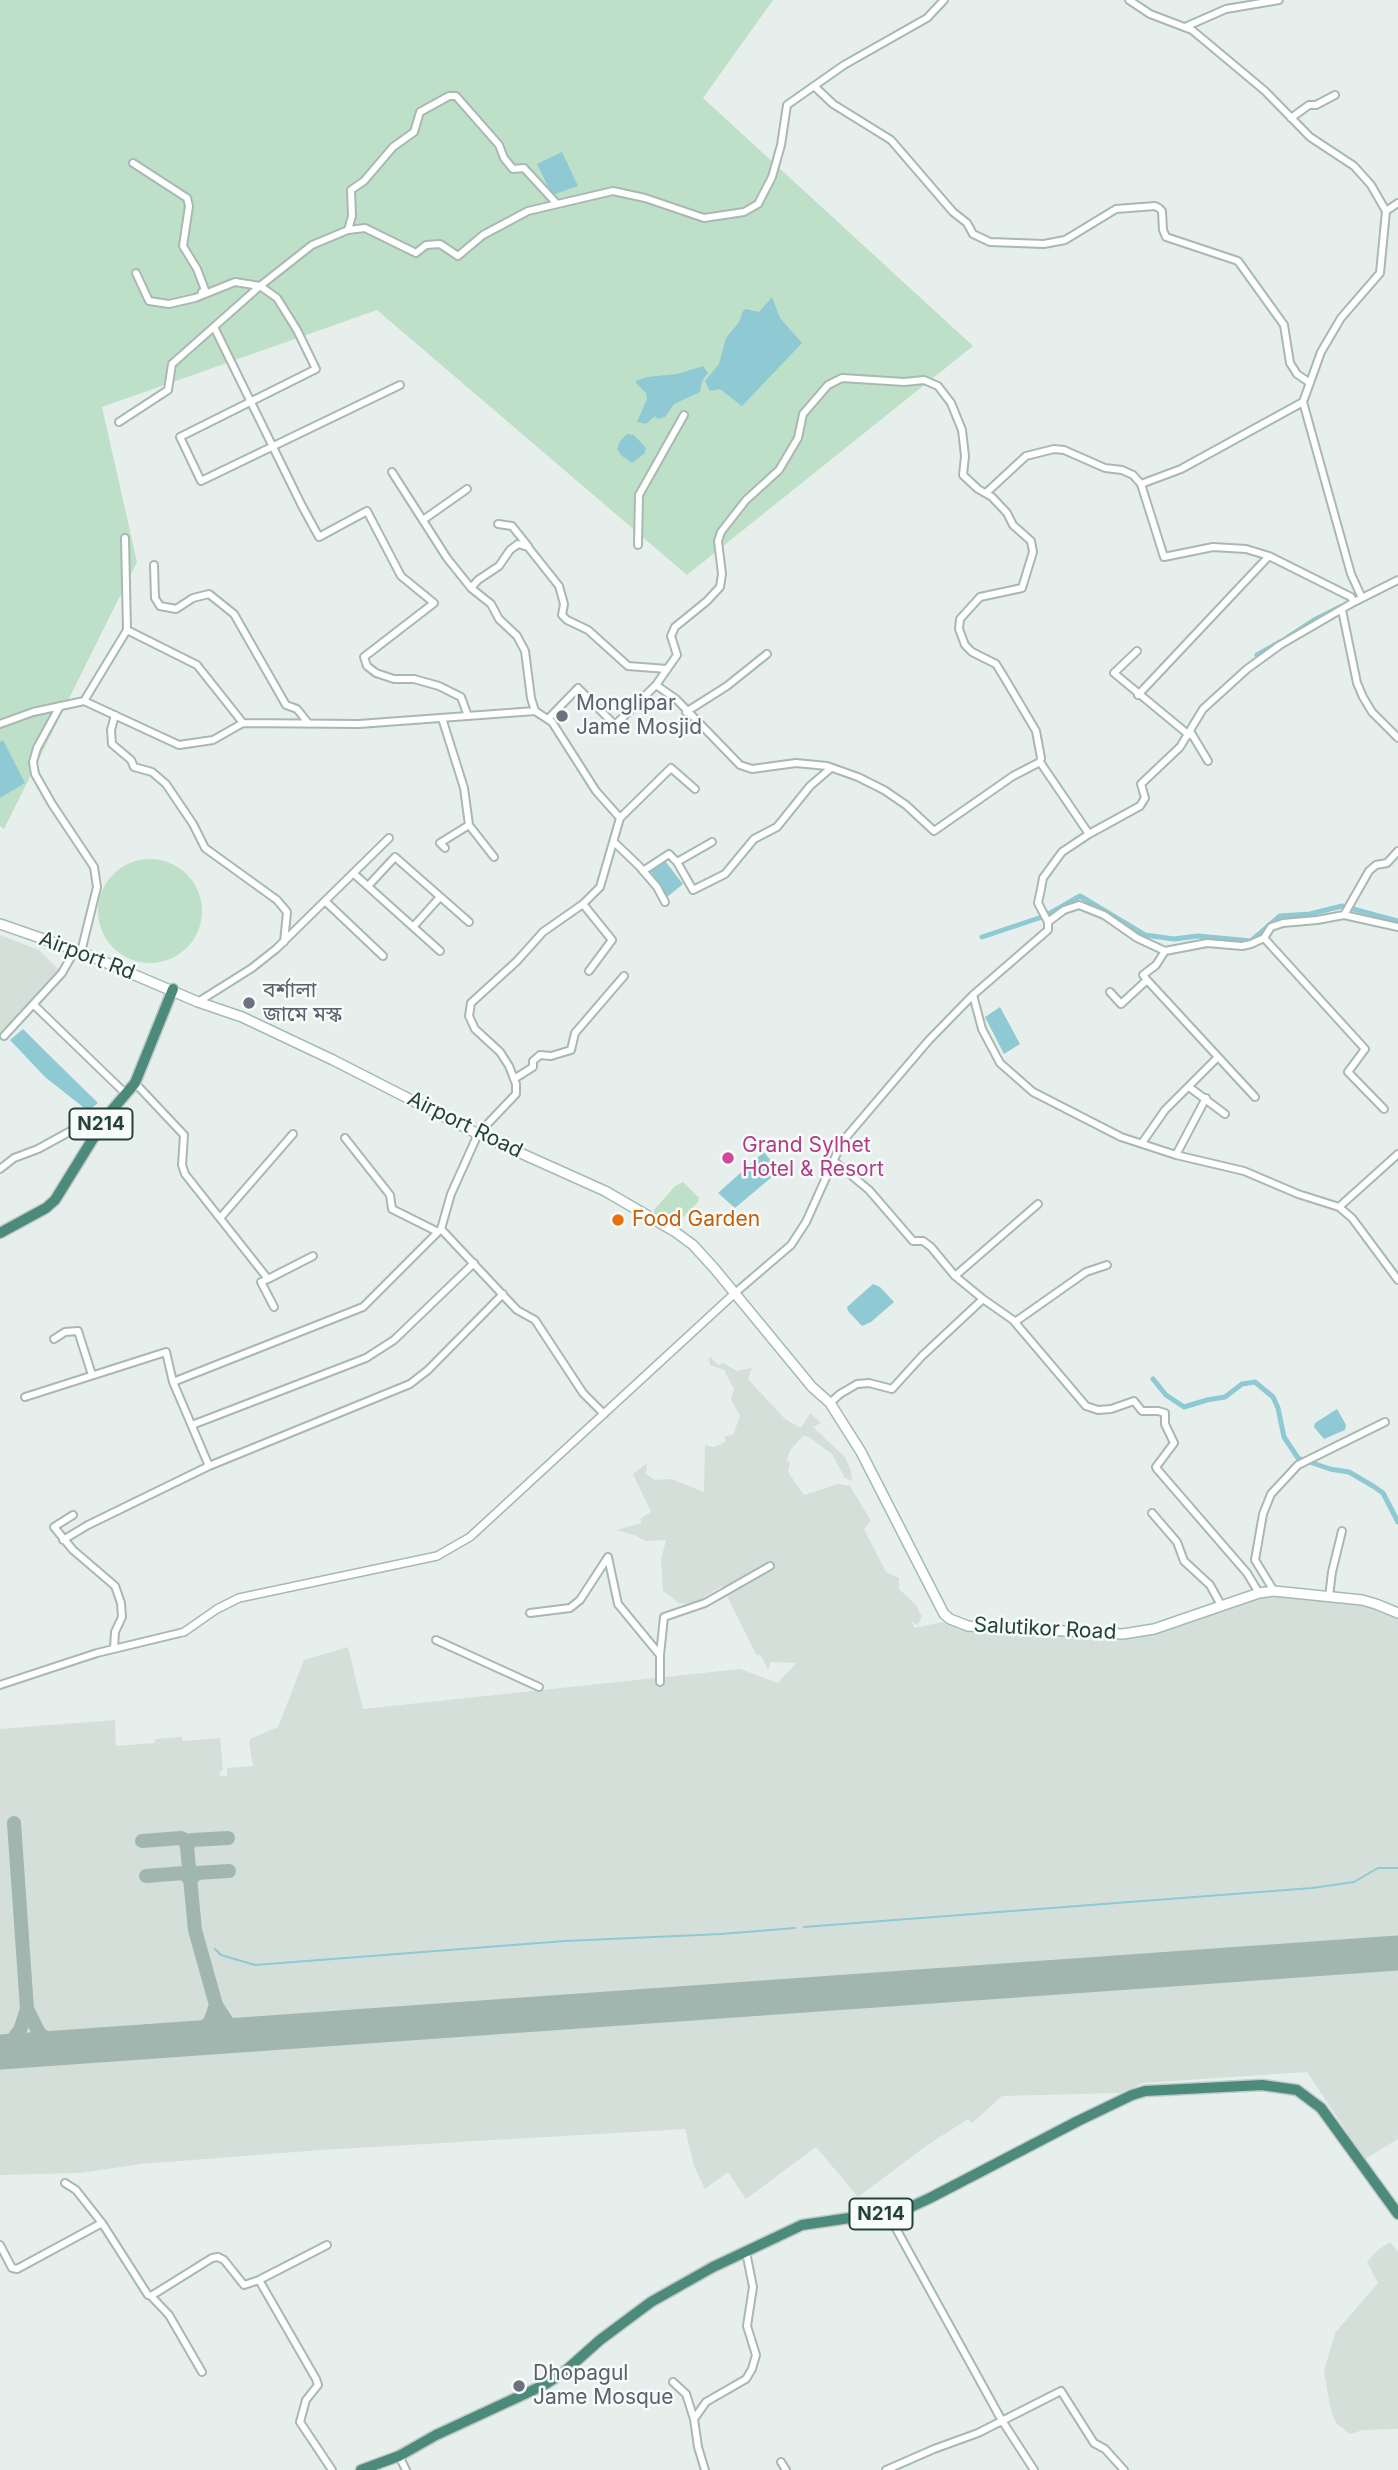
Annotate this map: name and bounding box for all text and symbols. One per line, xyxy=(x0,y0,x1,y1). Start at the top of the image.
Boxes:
place label: Monglipar Jame Mosjid xyxy=(576,691,702,741)
marker: Monglipar Jame Mosjid xyxy=(554,708,570,724)
street label: Airport Rd xyxy=(36,926,138,986)
place label: বর্শালা জামে মস্ক xyxy=(263,978,342,1028)
marker: বর্শালা জামে মস্ক xyxy=(241,995,257,1011)
street label: Airport Road xyxy=(403,1086,527,1164)
road number: N214 xyxy=(70,1108,132,1140)
place label: Grand Sylhet Hotel & Resort xyxy=(742,1133,884,1183)
marker: Grand Sylhet Hotel & Resort xyxy=(720,1150,736,1166)
place label: Food Garden xyxy=(632,1207,760,1233)
marker: Food Garden xyxy=(610,1212,626,1228)
street label: Salutikor Road xyxy=(973,1613,1117,1645)
road number: N214 xyxy=(850,2198,912,2230)
place label: Dhopagul Jame Mosque xyxy=(533,2361,673,2411)
marker: Dhopagul Jame Mosque xyxy=(511,2378,527,2394)

